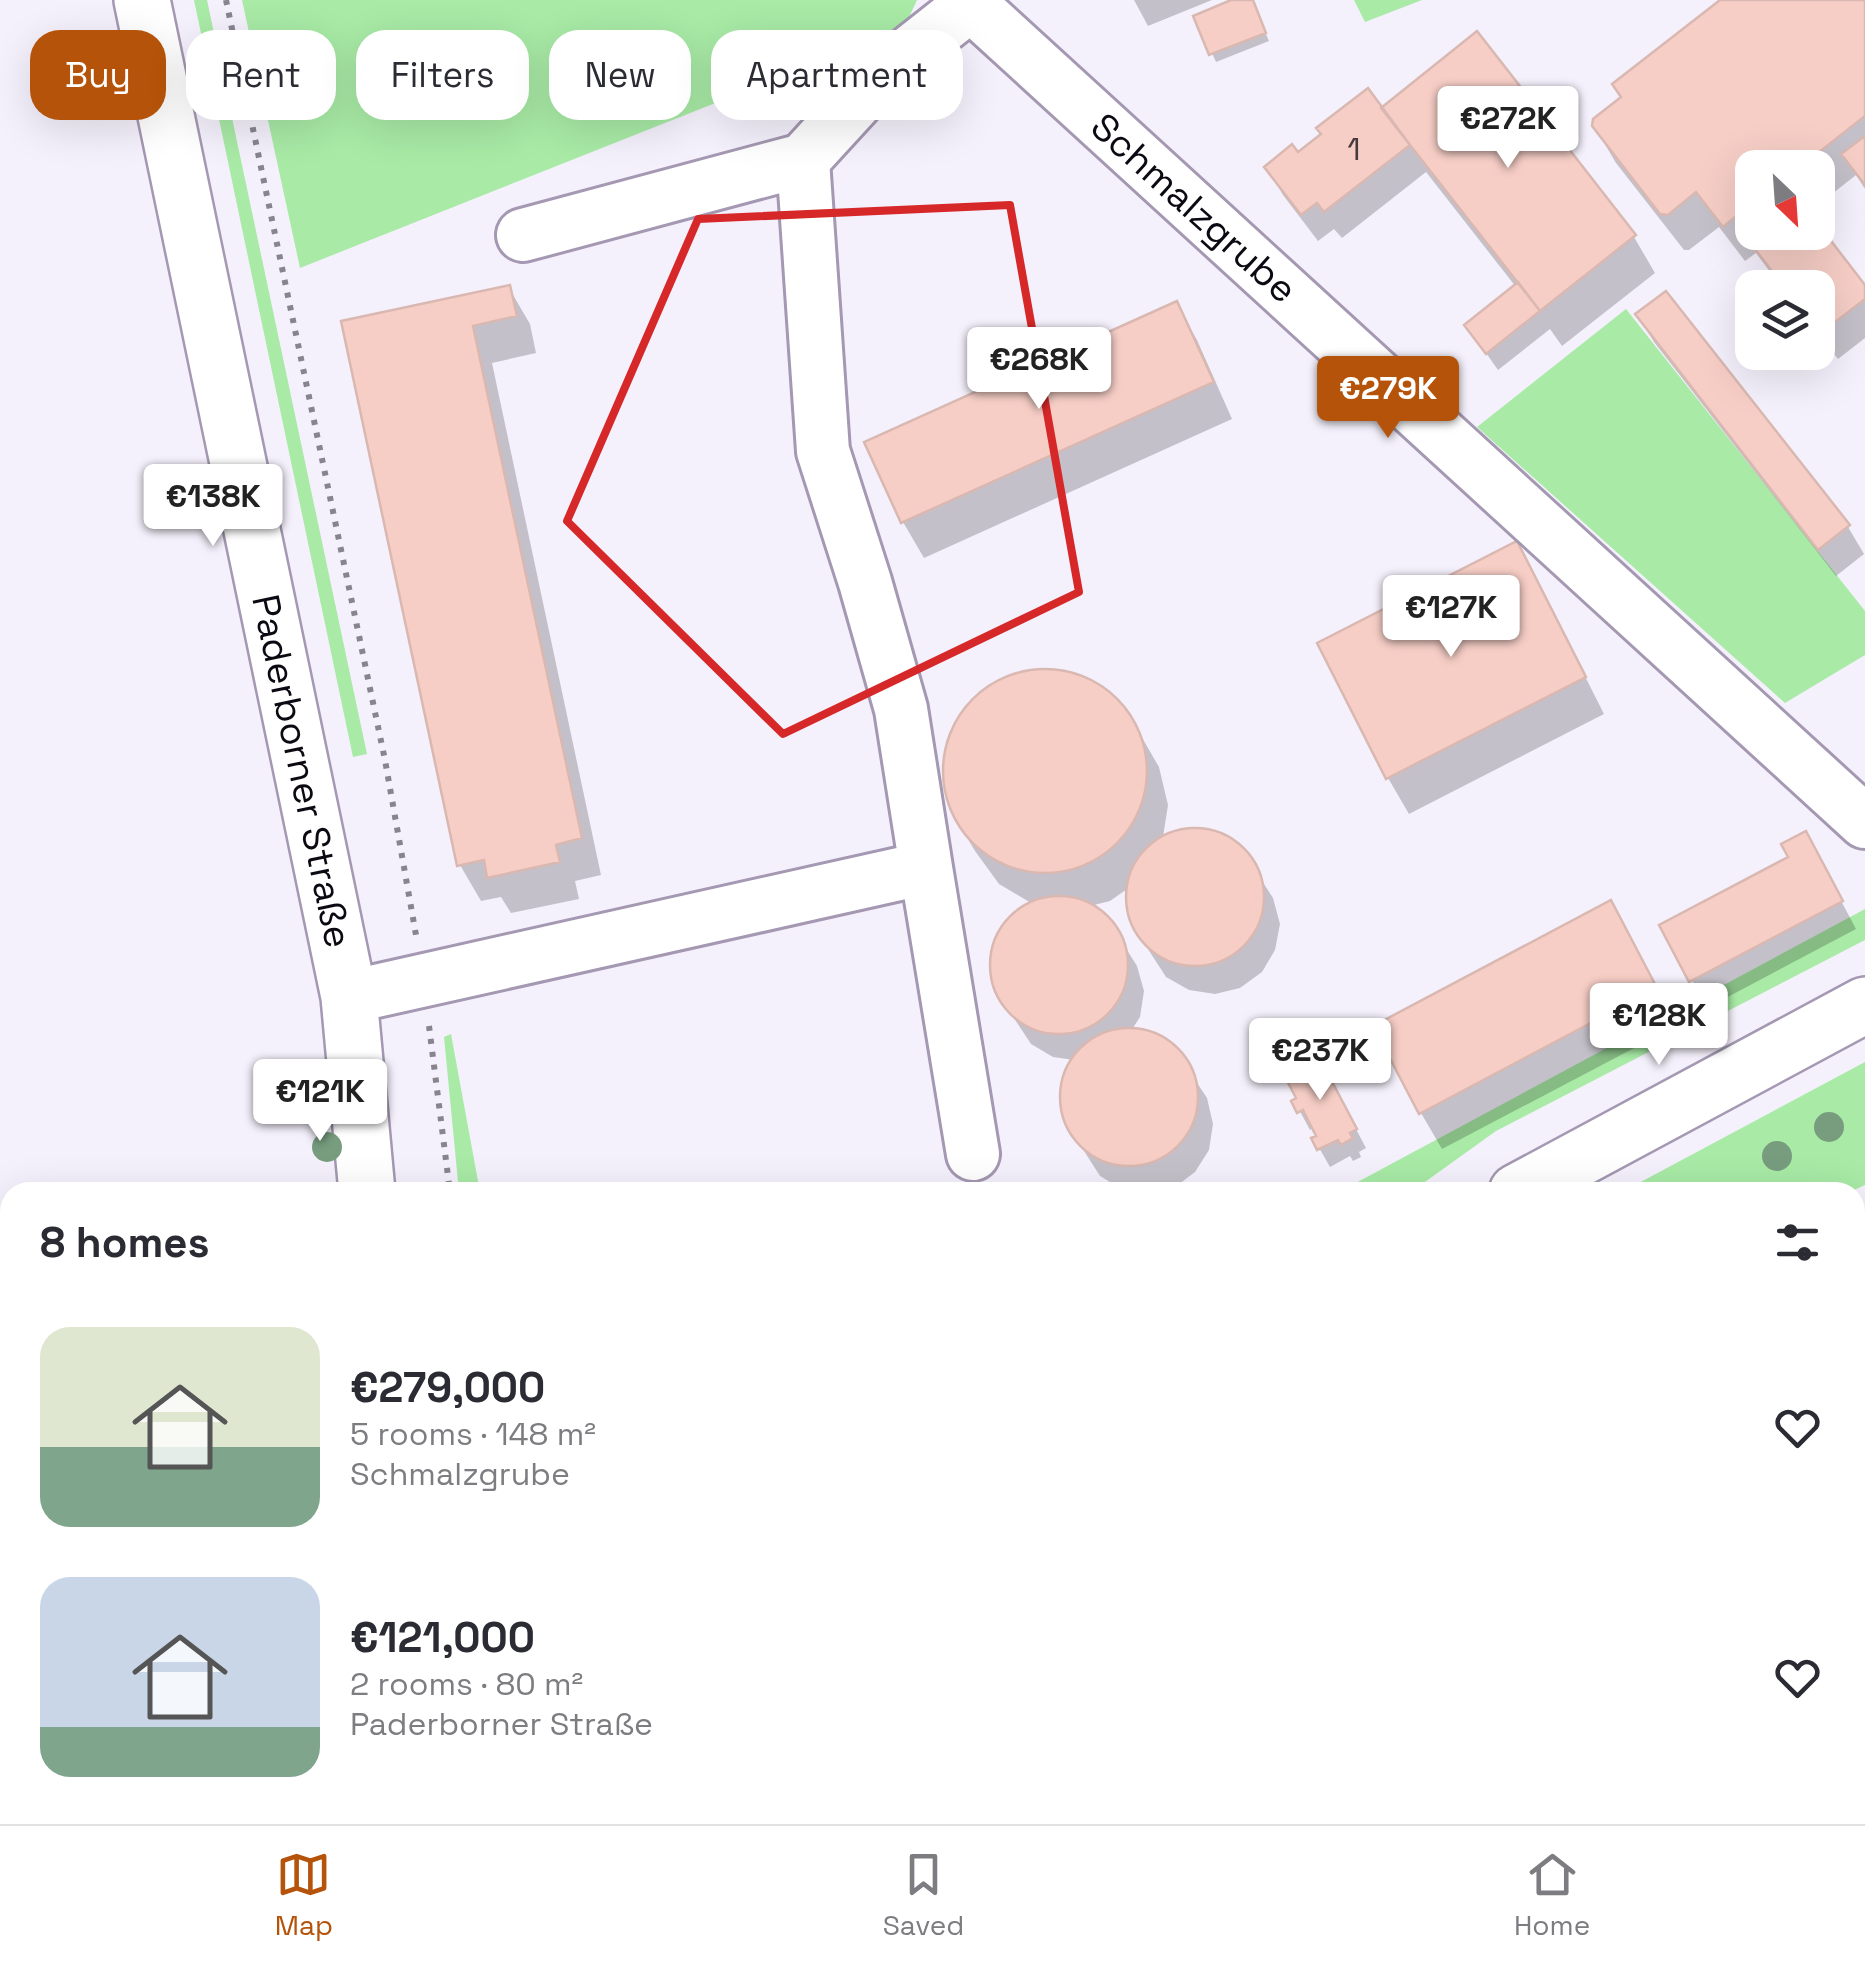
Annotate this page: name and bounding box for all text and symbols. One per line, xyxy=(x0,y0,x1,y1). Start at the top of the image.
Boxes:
chip: Buy xyxy=(30,30,166,120)
chip: Rent xyxy=(186,30,336,120)
chip: Filters xyxy=(356,30,529,120)
chip: New xyxy=(549,30,691,120)
chip: Apartment xyxy=(711,30,963,120)
pin: €272K xyxy=(1438,86,1578,171)
text: €272K xyxy=(1459,98,1557,138)
street label: Schmalzgrube xyxy=(1081,103,1307,313)
house number: 1 xyxy=(1347,129,1361,169)
north arrow xyxy=(1735,150,1835,250)
map controls xyxy=(1735,150,1835,370)
button: layers xyxy=(1735,270,1835,370)
pin: €268K xyxy=(969,327,1109,412)
text: €268K xyxy=(989,339,1089,379)
pin: €279K xyxy=(1318,356,1458,441)
text: €279K xyxy=(1339,368,1437,408)
pin: €138K xyxy=(143,464,283,549)
text: €138K xyxy=(166,476,260,516)
pin: €127K xyxy=(1381,575,1521,660)
text: €127K xyxy=(1405,587,1497,627)
street label: Paderborner Straße xyxy=(241,590,363,952)
pin: €128K xyxy=(1589,983,1729,1068)
text: €128K xyxy=(1612,995,1706,1035)
pin: €237K xyxy=(1250,1018,1390,1103)
text: €237K xyxy=(1271,1030,1369,1070)
pin: €121K xyxy=(250,1059,390,1144)
text: €121K xyxy=(275,1071,365,1111)
icon: filters xyxy=(1770,1215,1825,1270)
text: 8 homes xyxy=(40,1216,210,1269)
text: €279,000 xyxy=(350,1361,545,1414)
icon: home xyxy=(120,1367,240,1487)
icon: heart xyxy=(1770,1400,1825,1455)
text: 5 rooms · 148 m² xyxy=(350,1414,596,1454)
text: Schmalzgrube xyxy=(350,1454,570,1494)
text: €121,000 xyxy=(350,1611,535,1664)
icon: home xyxy=(120,1617,240,1737)
icon: heart xyxy=(1770,1650,1825,1705)
text: 2 rooms · 80 m² xyxy=(350,1664,583,1704)
text: Paderborner Straße xyxy=(350,1704,653,1744)
tab: Map xyxy=(275,1847,333,1943)
tab: Saved xyxy=(883,1847,964,1943)
tab: Home xyxy=(1514,1847,1590,1943)

